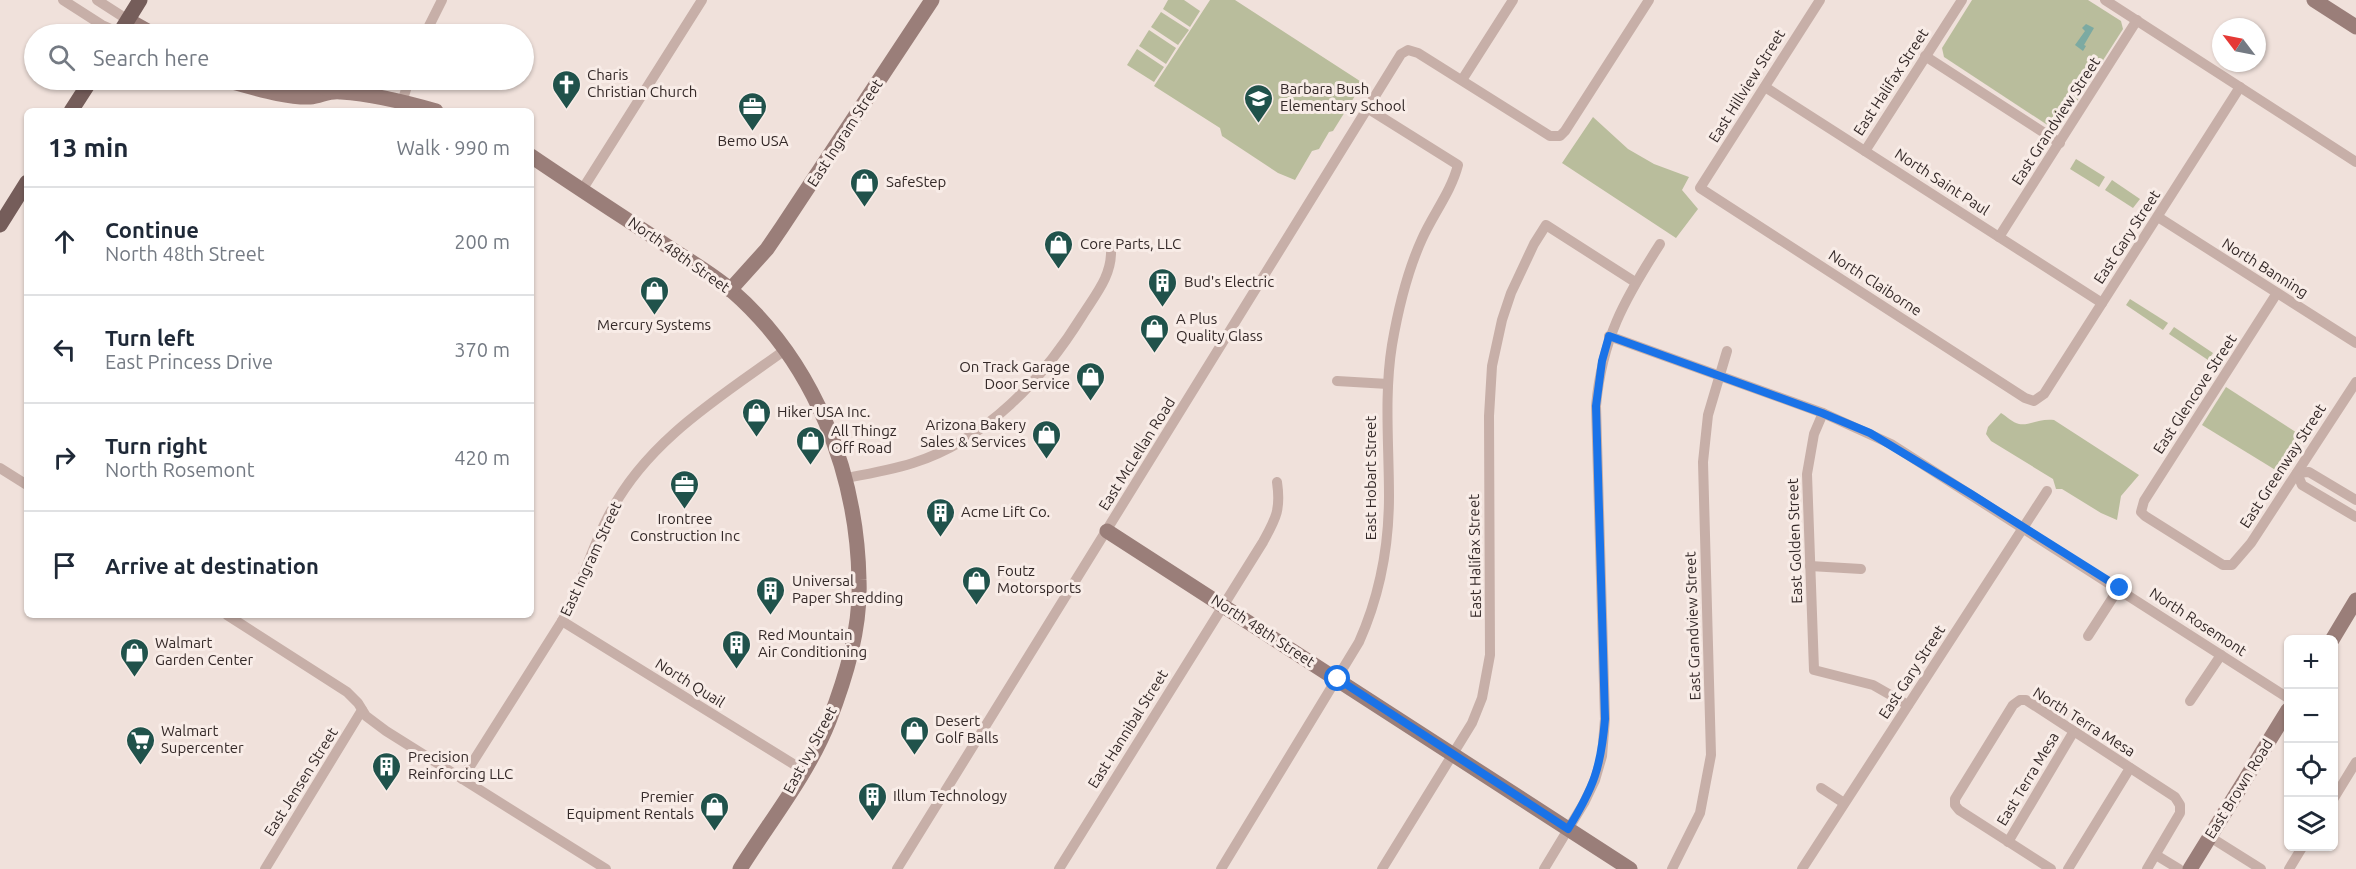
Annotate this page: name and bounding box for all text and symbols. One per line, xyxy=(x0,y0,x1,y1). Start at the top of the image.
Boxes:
north arrow xyxy=(2212,18,2266,72)
search box xyxy=(24,24,534,90)
street label: East Halifax Street xyxy=(1850,25,1932,138)
street label: East Hillview Street xyxy=(1705,26,1788,145)
icon: search xyxy=(45,41,78,74)
text: Search here xyxy=(93,45,209,70)
street label: East Grandview Street xyxy=(2008,54,2103,188)
place label: Charis Christian Church xyxy=(587,66,697,100)
church icon: Charis Christian Church xyxy=(550,68,582,110)
street label: East Ingram Street xyxy=(804,76,886,190)
place label: Barbara Bush Elementary School xyxy=(1280,80,1406,114)
school or university icon: Barbara Bush Elementary School xyxy=(1243,82,1275,124)
office icon: Bemo USA xyxy=(737,90,769,132)
place label: Bemo USA xyxy=(718,132,789,149)
text: 13 min xyxy=(48,133,128,162)
text: Walk · 990 m xyxy=(397,136,510,159)
street label: North Saint Paul xyxy=(1892,145,1993,218)
shop icon: SafeStep xyxy=(849,166,881,208)
place label: SafeStep xyxy=(886,173,946,190)
street label: East Gary Street xyxy=(2090,187,2163,287)
street label: North 48th Street xyxy=(625,213,733,296)
text: Continue xyxy=(105,217,199,242)
icon: ahead xyxy=(48,225,81,258)
shop icon: Core Parts, LLC xyxy=(1043,228,1075,270)
text: 200 m xyxy=(454,230,510,253)
street label: North Banning xyxy=(2219,234,2311,301)
place label: Core Parts, LLC xyxy=(1080,235,1181,252)
text: North 48th Street xyxy=(105,242,265,265)
street label: North Claiborne xyxy=(1825,246,1925,319)
building icon: Bud's Electric xyxy=(1147,266,1179,308)
place label: Bud's Electric xyxy=(1184,273,1274,290)
shop icon: Mercury Systems xyxy=(638,274,670,316)
place label: A Plus Quality Glass xyxy=(1176,310,1263,344)
shop icon: A Plus Quality Glass xyxy=(1139,312,1171,354)
place label: Mercury Systems xyxy=(597,316,711,333)
text: Turn left xyxy=(105,325,195,350)
street label: East Glencove Street xyxy=(2150,331,2240,457)
icon: left xyxy=(48,333,81,366)
text: 370 m xyxy=(454,338,510,361)
text: East Princess Drive xyxy=(105,350,273,373)
place label: On Track Garage Door Service xyxy=(959,358,1070,392)
shop icon: On Track Garage Door Service xyxy=(1075,360,1107,402)
street label: East McLellan Road xyxy=(1095,394,1178,513)
shop icon: Hiker USA Inc. xyxy=(740,396,772,438)
street label: East Greenway Street xyxy=(2236,400,2329,531)
place label: Hiker USA Inc. xyxy=(777,403,870,420)
place label: Arizona Bakery Sales & Services xyxy=(920,416,1026,450)
street label: East Hobart Street xyxy=(1362,416,1379,540)
shop icon: Arizona Bakery Sales & Services xyxy=(1031,418,1063,460)
place label: All Thingz Off Road xyxy=(831,422,897,456)
shop icon: All Thingz Off Road xyxy=(794,424,826,466)
text: Turn right xyxy=(105,433,207,458)
icon: right xyxy=(48,441,81,474)
text: 420 m xyxy=(454,446,510,469)
text: North Rosemont xyxy=(105,458,255,481)
office icon: Irontree Construction Inc xyxy=(669,468,701,510)
street label: East Golden Street xyxy=(1784,478,1805,604)
street label: East Halifax Street xyxy=(1465,494,1484,618)
building icon: Acme Lift Co. xyxy=(924,496,956,538)
street label: East Ingram Street xyxy=(557,499,625,619)
place label: Acme Lift Co. xyxy=(961,503,1050,520)
place label: Irontree Construction Inc xyxy=(630,510,740,544)
icon: arrive xyxy=(48,549,81,582)
street label: East Grandview Street xyxy=(1681,551,1704,701)
text: Arrive at destination xyxy=(105,553,319,578)
place label: Foutz Motorsports xyxy=(997,562,1081,596)
shop icon: Foutz Motorsports xyxy=(960,564,992,606)
place label: Universal Paper Shredding xyxy=(792,572,903,606)
building icon: Universal Paper Shredding xyxy=(755,574,787,616)
route end xyxy=(2106,574,2132,600)
street label: North Rosemont xyxy=(2147,584,2250,659)
street label: North 48th Street xyxy=(1208,591,1318,670)
street label: East Gary Street xyxy=(1875,622,1948,722)
place label: Red Mountain Air Conditioning xyxy=(758,626,867,660)
building icon: Red Mountain Air Conditioning xyxy=(721,628,753,670)
place label: Walmart Garden Center xyxy=(155,634,254,668)
map controls xyxy=(2284,635,2338,851)
button: + xyxy=(2284,635,2338,689)
shop icon: Walmart Garden Center xyxy=(118,636,150,678)
street label: North Quail xyxy=(652,655,728,711)
route start xyxy=(1324,665,1350,691)
street label: East Hannibal Street xyxy=(1084,666,1171,791)
street label: North Terra Mesa xyxy=(2030,683,2138,760)
button: − xyxy=(2284,689,2338,743)
street label: East Ivy Street xyxy=(780,703,840,796)
place label: Desert Golf Balls xyxy=(935,712,998,746)
shop icon: Desert Golf Balls xyxy=(898,714,930,756)
place label: Walmart Supercenter xyxy=(161,722,244,756)
supermarket icon: Walmart Supercenter xyxy=(124,724,156,766)
street label: East Jensen Street xyxy=(260,724,341,839)
street label: East Terra Mesa xyxy=(1993,729,2062,829)
street label: East Brown Road xyxy=(2201,736,2276,842)
button: locate xyxy=(2284,743,2338,797)
place label: Precision Reinforcing LLC xyxy=(408,748,513,782)
building icon: Precision Reinforcing LLC xyxy=(371,750,403,792)
building icon: Illum Technology xyxy=(856,780,888,822)
place label: Illum Technology xyxy=(893,787,1007,804)
place label: Premier Equipment Rentals xyxy=(567,788,694,822)
shop icon: Premier Equipment Rentals xyxy=(699,790,731,832)
button: layers xyxy=(2284,797,2338,851)

